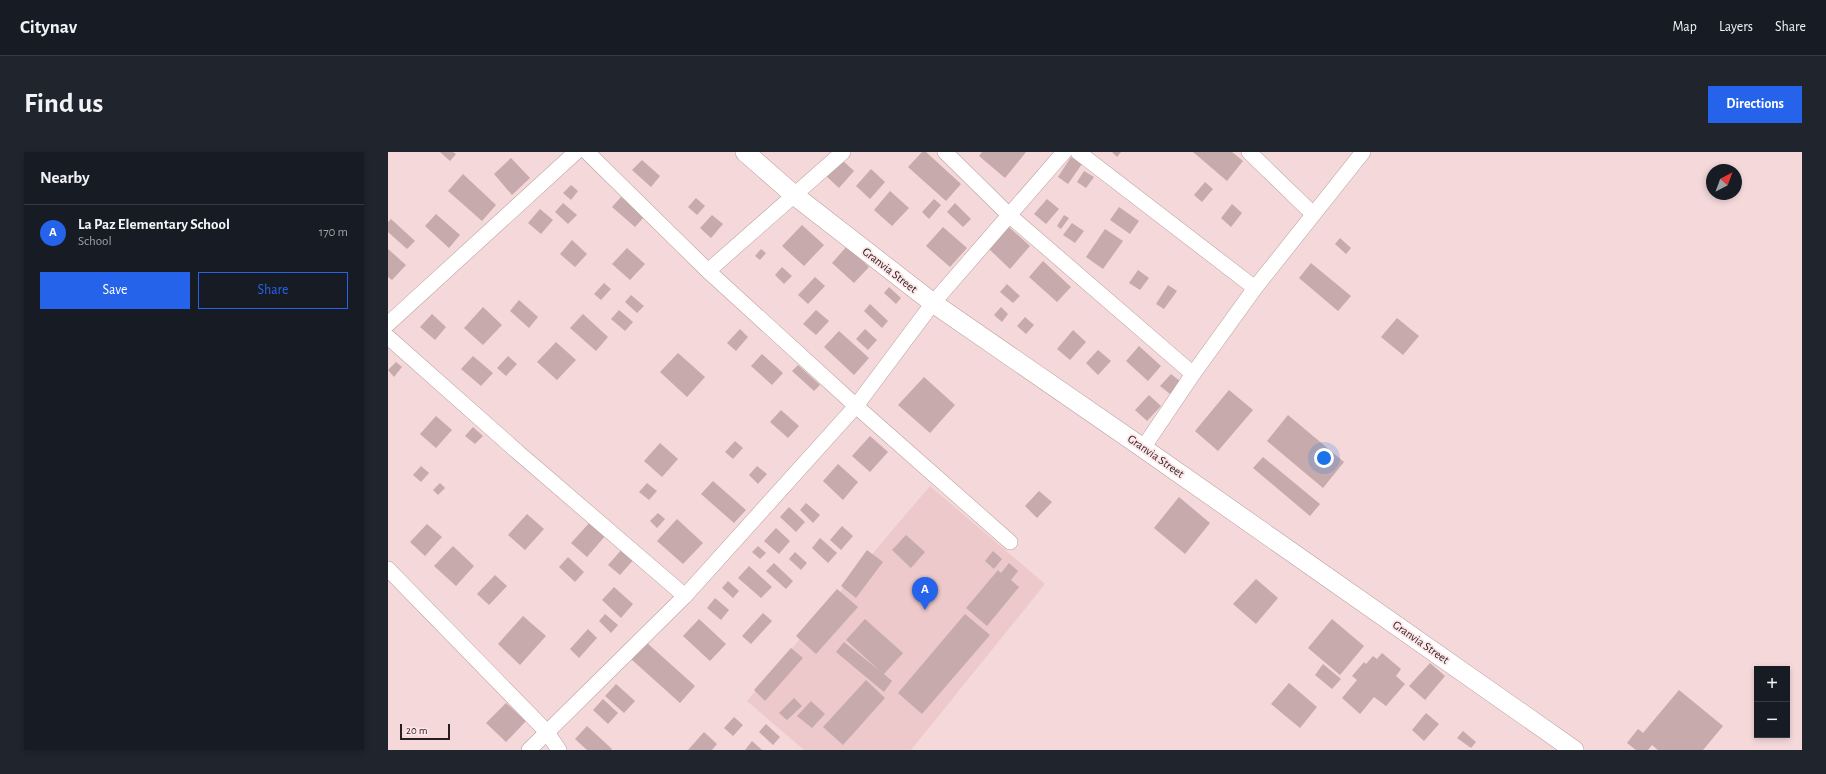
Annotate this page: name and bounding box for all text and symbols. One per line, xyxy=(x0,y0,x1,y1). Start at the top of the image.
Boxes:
text: Citynav xyxy=(20,18,77,37)
text: Map xyxy=(1672,20,1697,34)
text: Layers xyxy=(1719,20,1753,34)
text: Share xyxy=(1775,20,1806,34)
button: Directions xyxy=(1708,86,1802,123)
text: Find us xyxy=(24,90,103,118)
north arrow xyxy=(1706,164,1742,200)
text: Nearby xyxy=(40,169,90,186)
text: La Paz Elementary School xyxy=(78,217,230,232)
text: A xyxy=(49,226,57,239)
text: 170 m xyxy=(319,226,348,239)
text: School xyxy=(78,235,112,248)
street label: Granvia Street xyxy=(860,245,920,295)
button: Save xyxy=(40,272,190,309)
button: Share xyxy=(198,272,348,309)
street label: Granvia Street xyxy=(1126,432,1187,480)
your location xyxy=(1314,448,1334,468)
pin: A xyxy=(912,577,938,610)
street label: Granvia Street xyxy=(1391,618,1452,666)
map controls xyxy=(1754,666,1790,738)
button: + xyxy=(1754,666,1790,702)
button: − xyxy=(1754,702,1790,738)
scale bar xyxy=(400,722,450,741)
text: 20 m xyxy=(406,725,427,736)

